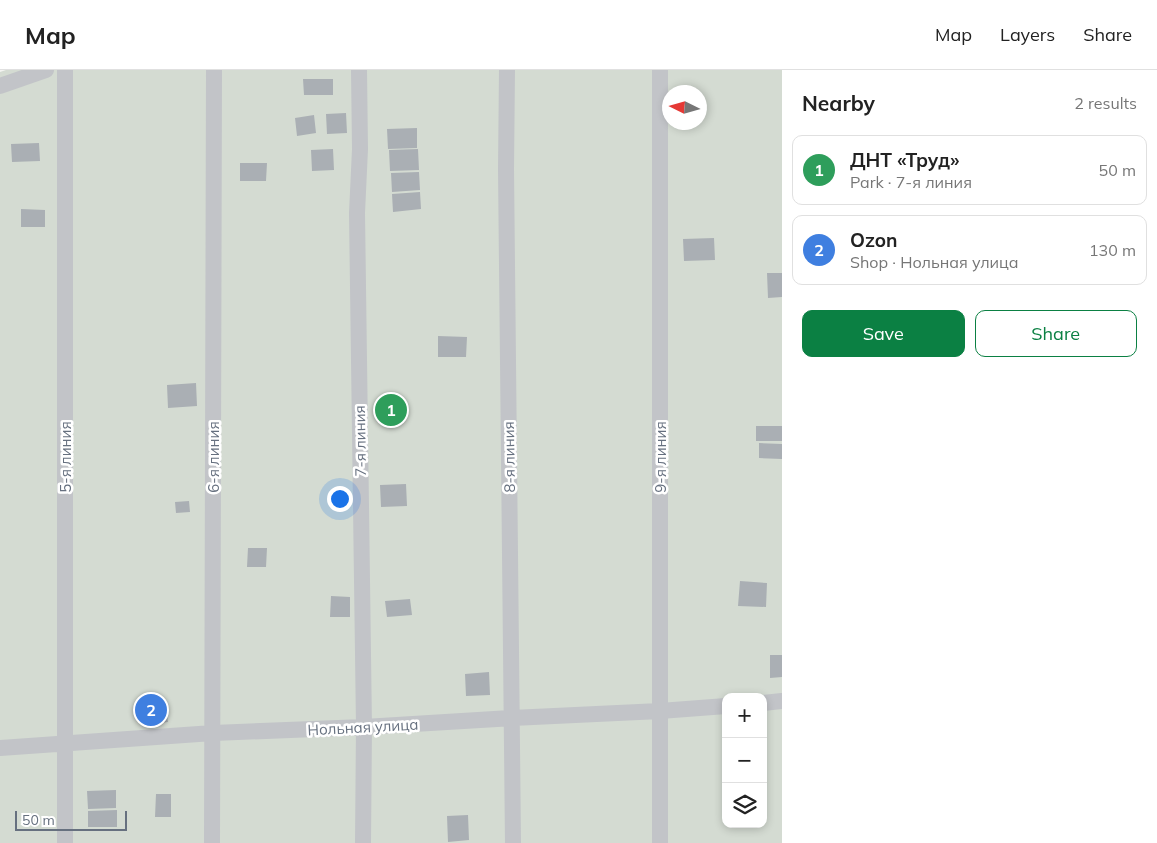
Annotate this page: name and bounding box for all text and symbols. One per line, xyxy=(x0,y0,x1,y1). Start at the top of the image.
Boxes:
text: Map xyxy=(25,20,76,50)
text: Map xyxy=(935,23,972,46)
text: Layers xyxy=(1000,23,1055,46)
text: Share xyxy=(1083,23,1132,46)
north arrow xyxy=(662,85,707,130)
text: Nearby xyxy=(802,90,875,116)
text: 2 results xyxy=(1074,93,1137,113)
text: ДНТ «Труд» xyxy=(850,148,960,172)
text: 1 xyxy=(814,160,824,180)
text: 50 m xyxy=(1099,160,1136,180)
text: Park · 7-я линия xyxy=(850,172,972,192)
text: Ozon xyxy=(850,228,897,252)
text: 2 xyxy=(814,240,824,260)
text: 130 m xyxy=(1089,240,1136,260)
text: Shop · Нольная улица xyxy=(850,252,1019,272)
button: Save xyxy=(802,310,965,357)
button: Share xyxy=(975,310,1137,357)
pin: 1 xyxy=(375,391,407,429)
street label: 7-я линия xyxy=(350,405,370,477)
street label: 5-я линия xyxy=(56,421,75,493)
street label: 6-я линия xyxy=(204,421,223,493)
street label: 8-я линия xyxy=(499,421,519,493)
street label: 9-я линия xyxy=(651,421,670,493)
your location xyxy=(327,486,353,512)
pin: 2 xyxy=(135,691,167,729)
map controls xyxy=(722,693,767,828)
button: + xyxy=(722,693,767,738)
street label: Нольная улица xyxy=(307,715,419,739)
button: − xyxy=(722,738,767,783)
button: layers xyxy=(722,783,767,828)
scale bar xyxy=(15,808,128,831)
text: 50 m xyxy=(22,811,55,829)

